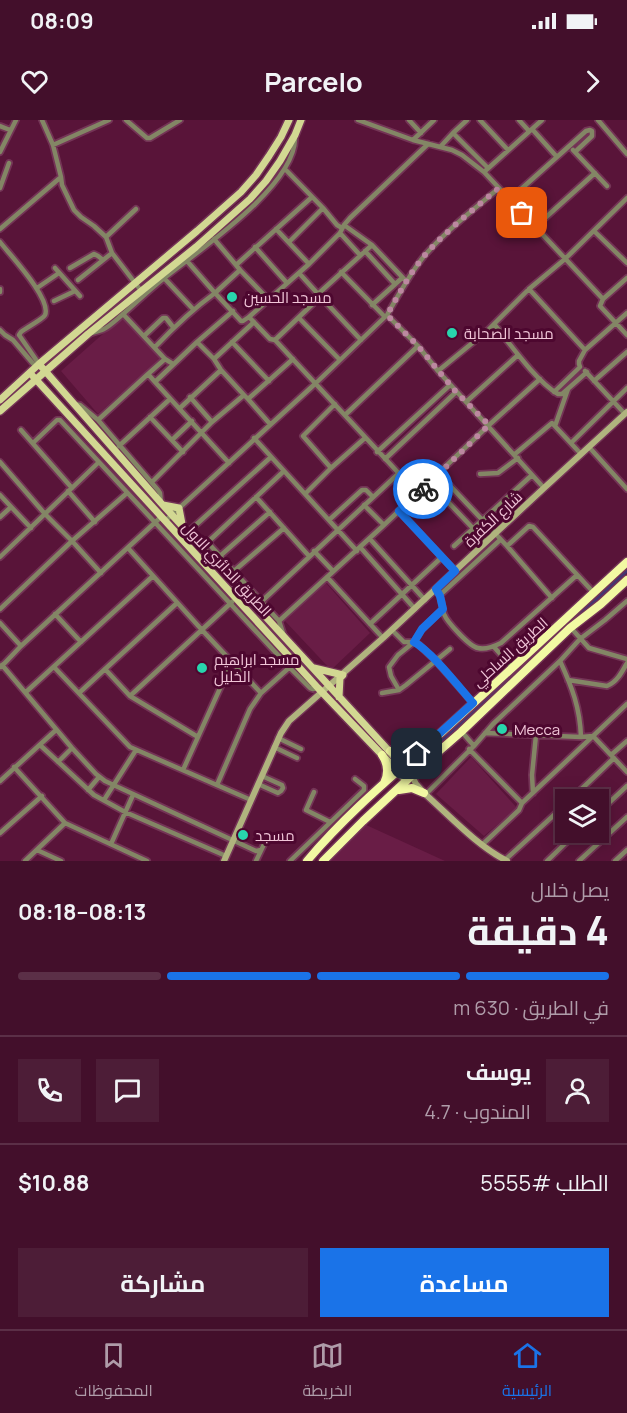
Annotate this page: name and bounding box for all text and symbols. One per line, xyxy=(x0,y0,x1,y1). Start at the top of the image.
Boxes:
text: 08:09 xyxy=(30,6,94,36)
text: Parcelo xyxy=(264,63,363,100)
icon: heart xyxy=(18,65,51,98)
icon: forward xyxy=(576,65,609,98)
pin xyxy=(496,187,547,238)
icon: bag xyxy=(505,196,538,229)
place label: مسجد الحسين xyxy=(244,287,332,308)
marker: مسجد الحسين xyxy=(225,290,239,304)
place label: مسجد الصحابة xyxy=(464,323,554,344)
marker: مسجد الصحابة xyxy=(445,326,459,340)
courier xyxy=(393,459,453,519)
icon: bike xyxy=(407,473,440,506)
street label: شارع الكفرة xyxy=(459,486,528,552)
street label: الطريق الدائري الاول xyxy=(176,517,276,622)
street label: الطريق الساحلي xyxy=(468,612,554,693)
place label: مسجد ابراهيم الخليل xyxy=(214,649,299,687)
marker: مسجد ابراهيم الخليل xyxy=(195,661,209,675)
place label: Mecca xyxy=(514,719,560,740)
marker: Mecca xyxy=(495,722,509,736)
pin xyxy=(391,728,442,779)
icon: home xyxy=(400,737,433,770)
map controls xyxy=(555,789,609,843)
button: layers xyxy=(555,789,609,843)
place label: مسجد xyxy=(255,825,295,846)
marker: مسجد xyxy=(236,828,250,842)
text: يصل خلال xyxy=(531,876,609,903)
text: 08:13–08:18 xyxy=(18,897,146,927)
text: 4 دقيقة xyxy=(467,903,609,957)
text: في الطريق · 630 m xyxy=(453,994,609,1021)
text: يوسف xyxy=(466,1057,531,1087)
button: phone xyxy=(18,1059,81,1122)
button: chat xyxy=(96,1059,159,1122)
button: person xyxy=(546,1059,609,1122)
text: المندوب · 4.7 xyxy=(424,1098,531,1125)
text: $10.88 xyxy=(18,1168,90,1198)
text: الطلب #5555 xyxy=(480,1168,609,1198)
button: مشاركة xyxy=(18,1248,308,1317)
button: مساعدة xyxy=(320,1248,609,1317)
tab: المحفوظات xyxy=(75,1339,153,1405)
tab: الخريطة xyxy=(302,1339,352,1405)
tab: الرئيسية xyxy=(502,1339,552,1405)

